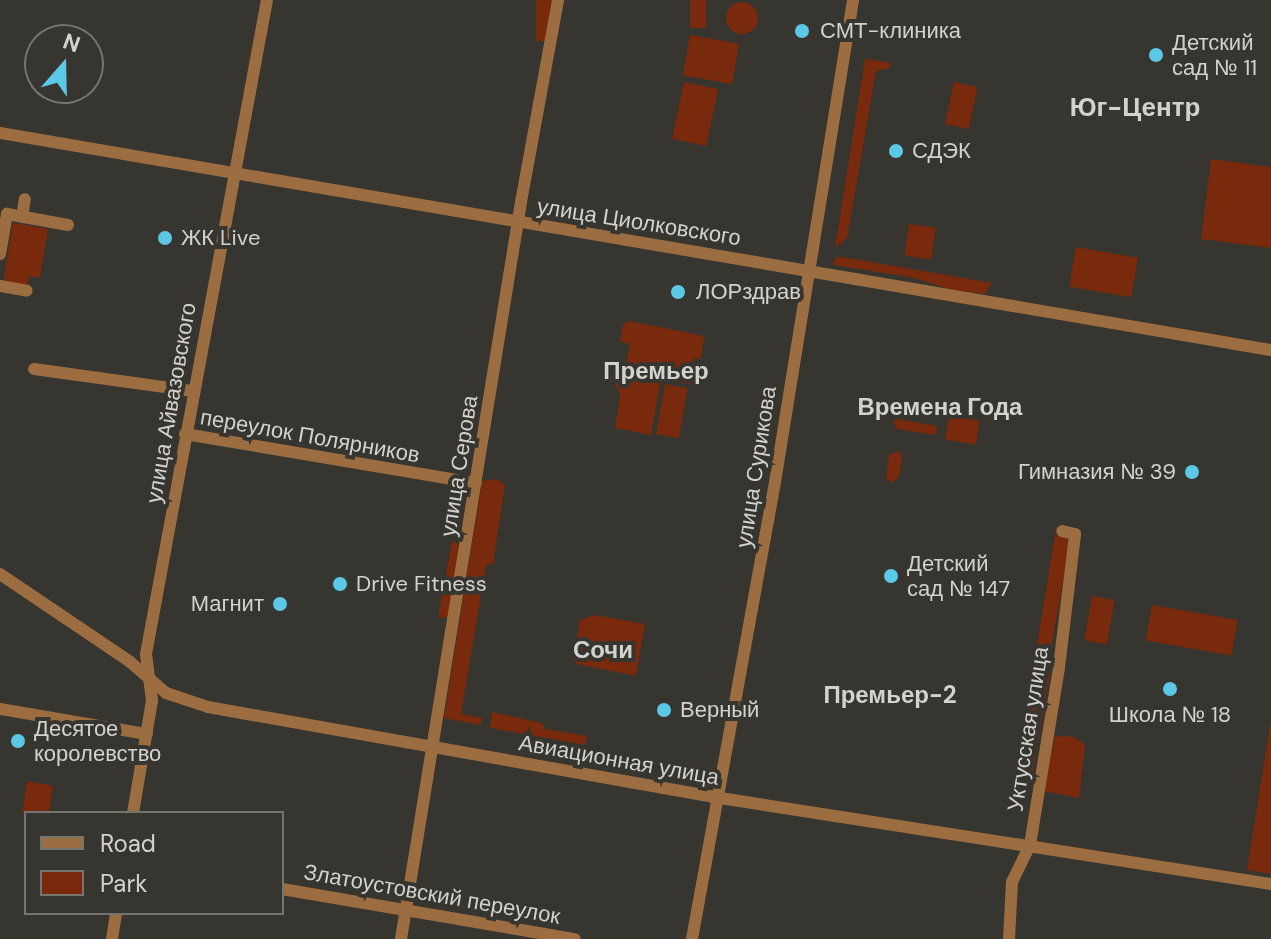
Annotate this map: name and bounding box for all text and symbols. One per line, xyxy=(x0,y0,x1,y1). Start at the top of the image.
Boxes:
place label: СМТ-клиника xyxy=(820,18,961,44)
marker: СМТ-клиника xyxy=(791,20,813,42)
north arrow xyxy=(24,24,104,104)
text: N xyxy=(59,26,84,59)
place label: Детский сад № 11 xyxy=(1172,29,1257,80)
marker: Детский сад № 11 xyxy=(1147,46,1165,64)
district label: Юг-Центр xyxy=(1070,92,1200,124)
place label: СДЭК xyxy=(912,138,971,164)
marker: СДЭК xyxy=(887,142,905,160)
street label: улица Циолковского xyxy=(535,193,743,251)
place label: ЖК Live xyxy=(181,225,260,251)
marker: ЖК Live xyxy=(156,229,174,247)
place label: ЛОРздрав xyxy=(696,279,801,305)
marker: ЛОРздрав xyxy=(667,281,689,303)
street label: улица Айвазовского xyxy=(140,301,202,505)
district label: Премьер xyxy=(603,357,709,385)
street label: улица Сурикова xyxy=(730,384,782,550)
district label: Времена Года xyxy=(858,393,1022,421)
street label: улица Серова xyxy=(435,394,483,538)
street label: переулок Полярников xyxy=(198,404,422,468)
place label: Гимназия № 39 xyxy=(1018,459,1176,485)
marker: Гимназия № 39 xyxy=(1183,463,1201,481)
place label: Детский сад № 147 xyxy=(907,550,1010,602)
marker: Детский сад № 147 xyxy=(882,567,900,585)
place label: Drive Fitness xyxy=(356,571,487,597)
marker: Drive Fitness xyxy=(331,575,349,593)
place label: Магнит xyxy=(191,591,264,617)
marker: Магнит xyxy=(271,595,289,613)
district label: Сочи xyxy=(573,636,633,664)
street label: Уктусская улица xyxy=(1002,645,1054,813)
marker: Школа № 18 xyxy=(1161,680,1179,698)
district label: Премьер-2 xyxy=(823,681,957,709)
place label: Верный xyxy=(680,697,759,723)
marker: Верный xyxy=(655,701,673,719)
place label: Школа № 18 xyxy=(1109,702,1231,728)
place label: Десятое королевство xyxy=(34,715,161,766)
street label: Авиационная улица xyxy=(517,729,721,791)
marker: Десятое королевство xyxy=(9,732,27,750)
legend xyxy=(24,811,284,915)
text: Road xyxy=(100,828,156,859)
street label: Златоустовский переулок xyxy=(302,858,562,930)
text: Park xyxy=(100,868,147,899)

